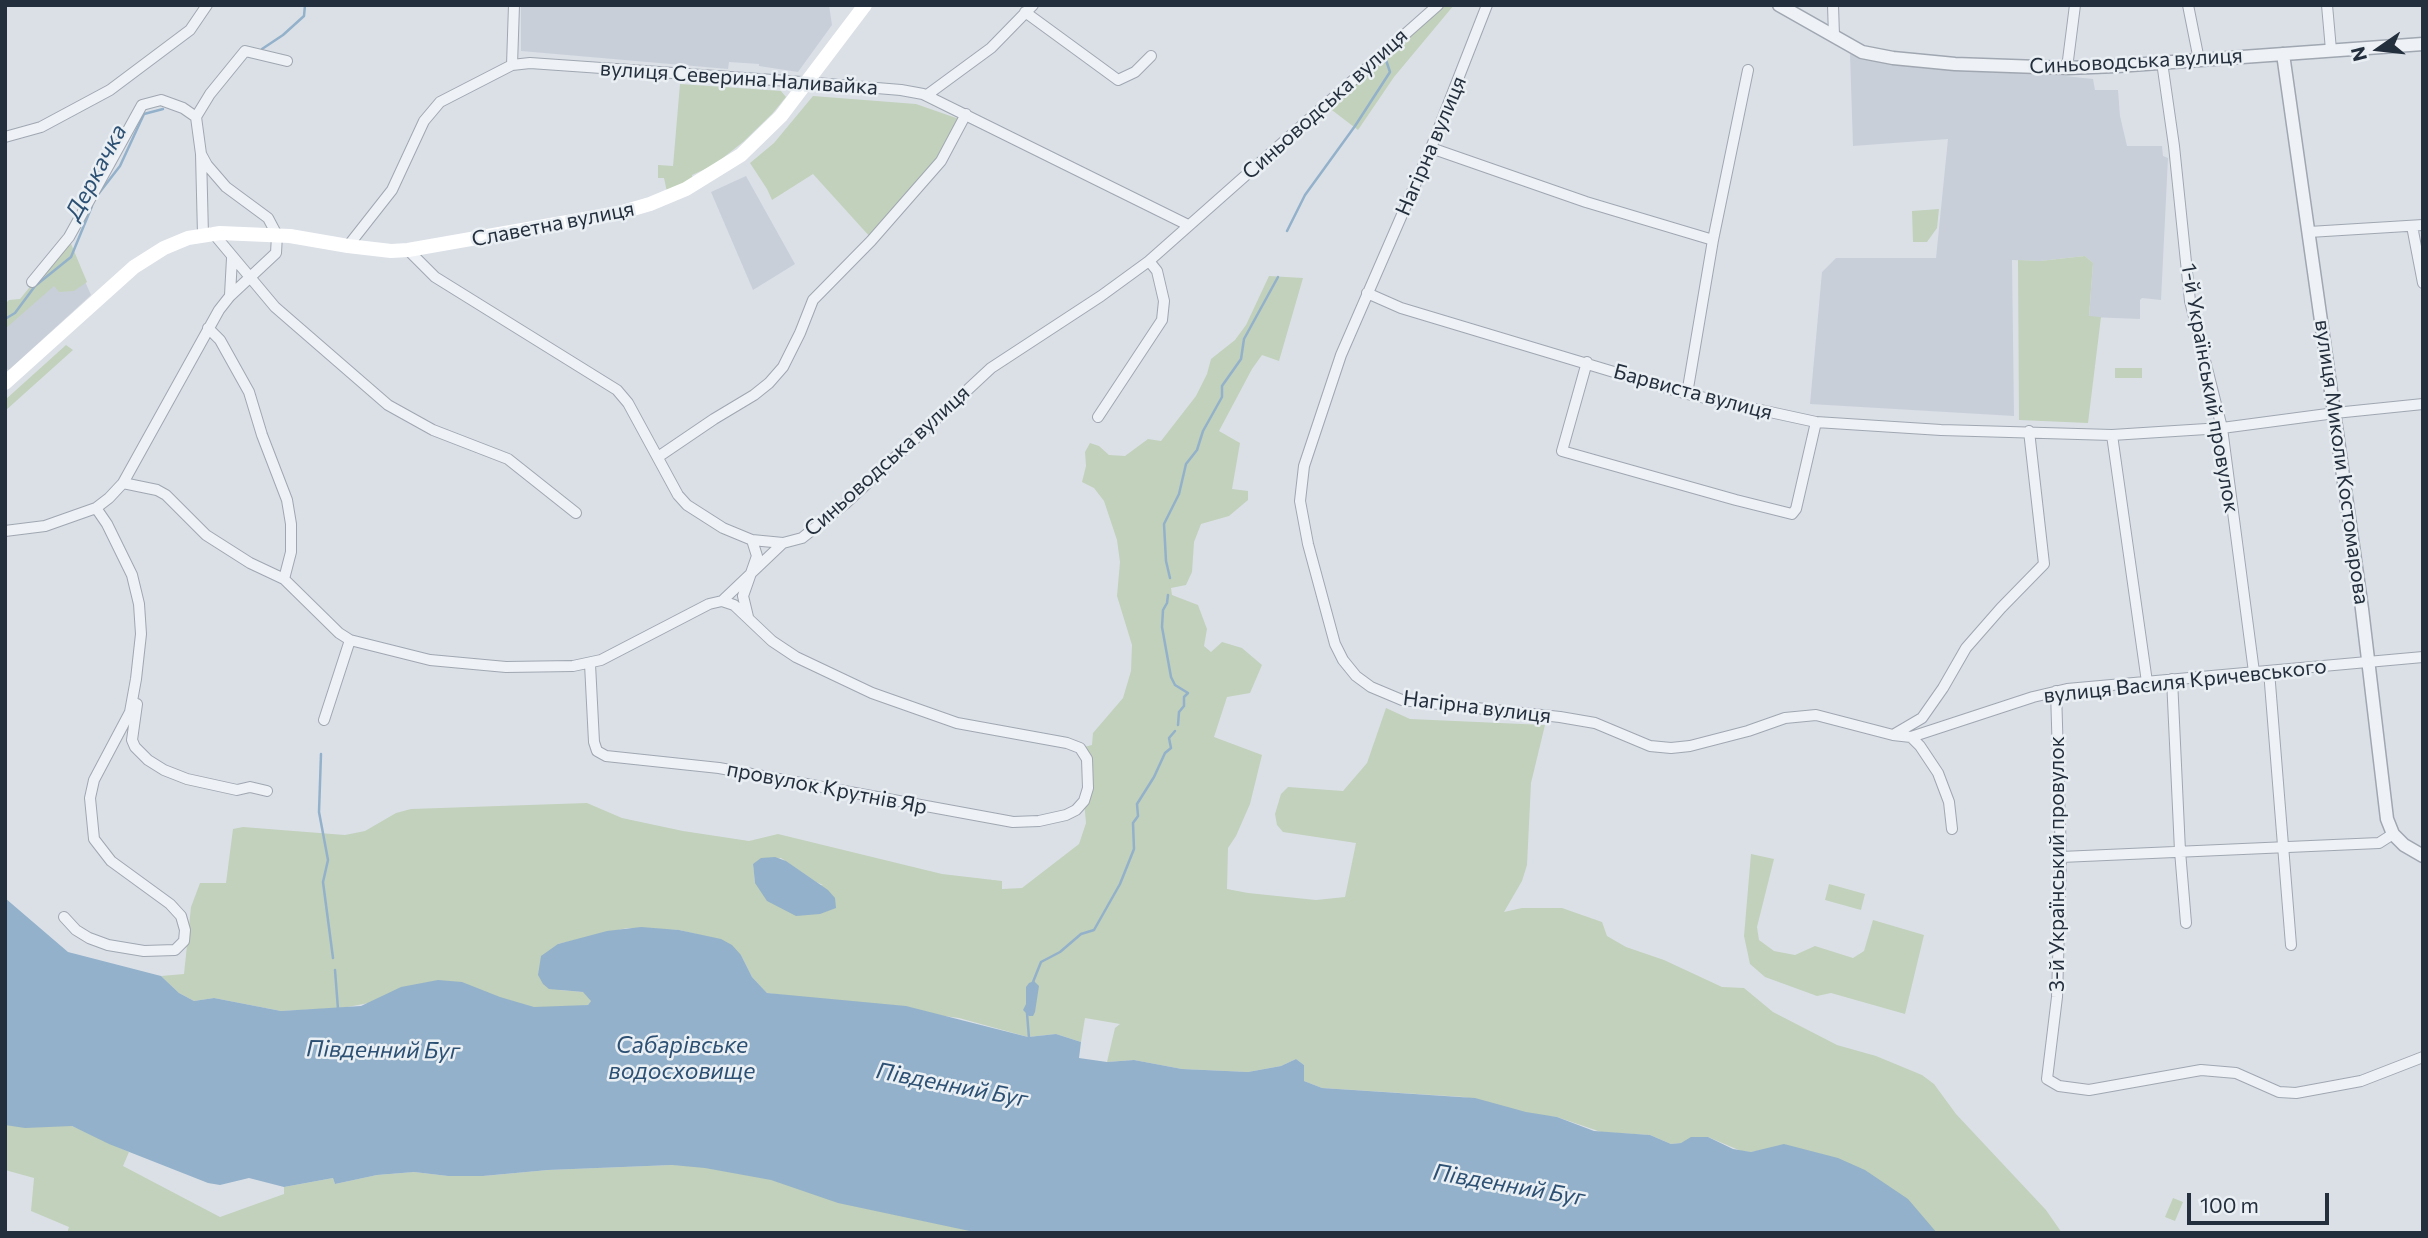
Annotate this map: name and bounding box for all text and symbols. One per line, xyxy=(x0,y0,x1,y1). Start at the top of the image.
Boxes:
north arrow xyxy=(2344,14,2414,84)
street label: Синьоводська вулиця xyxy=(1237,23,1413,185)
street label: Синьоводська вулиця xyxy=(2029,43,2243,79)
text: N xyxy=(2345,45,2371,64)
street label: вулиця Северина Наливайка xyxy=(599,56,879,100)
street label: Нагірна вулиця xyxy=(1390,72,1472,220)
water label: Деркачка xyxy=(59,120,133,224)
street label: Славетна вулиця xyxy=(470,196,636,252)
street label: 1-й Український провулок xyxy=(2176,261,2244,515)
street label: вулиця Миколи Костомарова xyxy=(2310,318,2374,606)
street label: Барвиста вулиця xyxy=(1611,359,1775,425)
street label: Синьоводська вулиця xyxy=(799,380,975,542)
street label: вулиця Василя Кричевського xyxy=(2042,654,2328,708)
street label: Нагірна вулиця xyxy=(1401,685,1553,729)
street label: 3-й Український провулок xyxy=(2044,736,2070,992)
street label: провулок Крутнів Яр xyxy=(725,756,929,820)
water label: Сабарівське водосховище xyxy=(609,1031,755,1085)
water label: Південний Буг xyxy=(306,1035,460,1065)
water label: Південний Буг xyxy=(874,1057,1030,1113)
water label: Південний Буг xyxy=(1431,1158,1587,1212)
scale bar xyxy=(2190,1178,2332,1222)
text: 100 m xyxy=(2200,1192,2259,1217)

